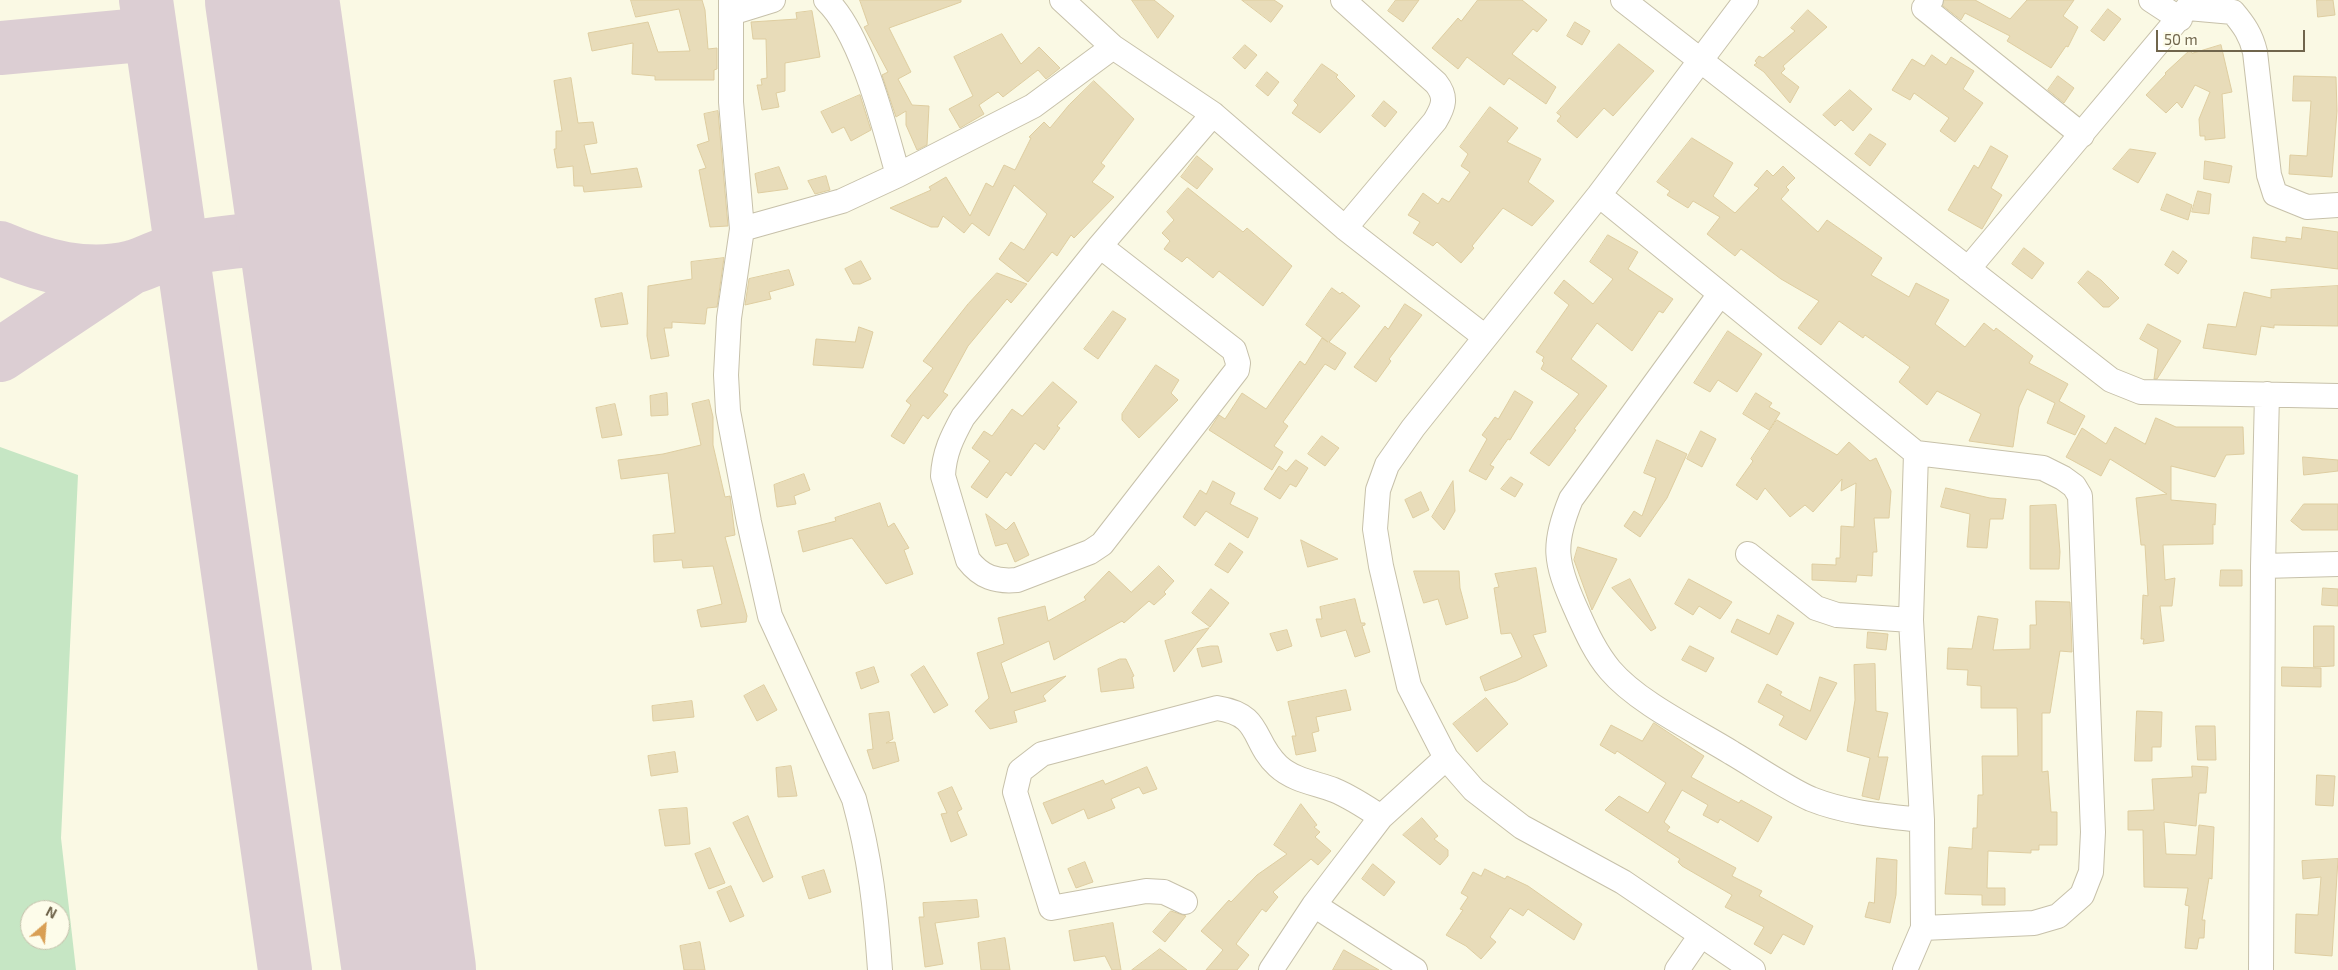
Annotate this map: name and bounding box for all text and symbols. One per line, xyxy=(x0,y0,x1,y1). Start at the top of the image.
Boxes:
scale bar xyxy=(2158,20,2307,52)
text: 50 m xyxy=(2164,30,2198,48)
north arrow xyxy=(20,900,70,950)
text: N xyxy=(43,902,60,922)

